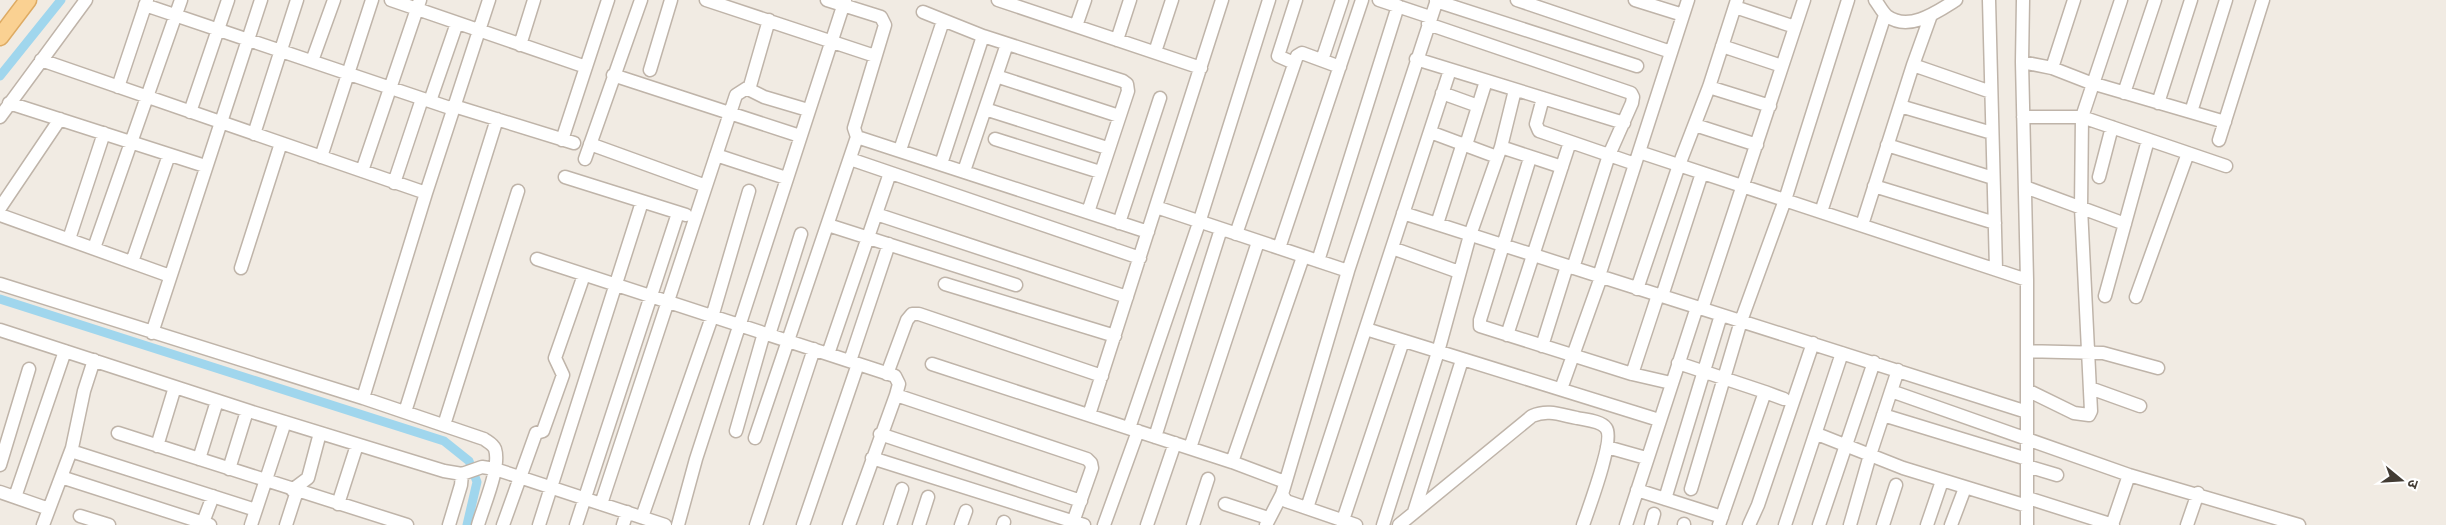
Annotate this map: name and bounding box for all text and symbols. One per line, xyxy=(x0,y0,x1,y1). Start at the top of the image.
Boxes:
north arrow xyxy=(2376,455,2426,505)
text: उ xyxy=(2404,478,2422,491)

